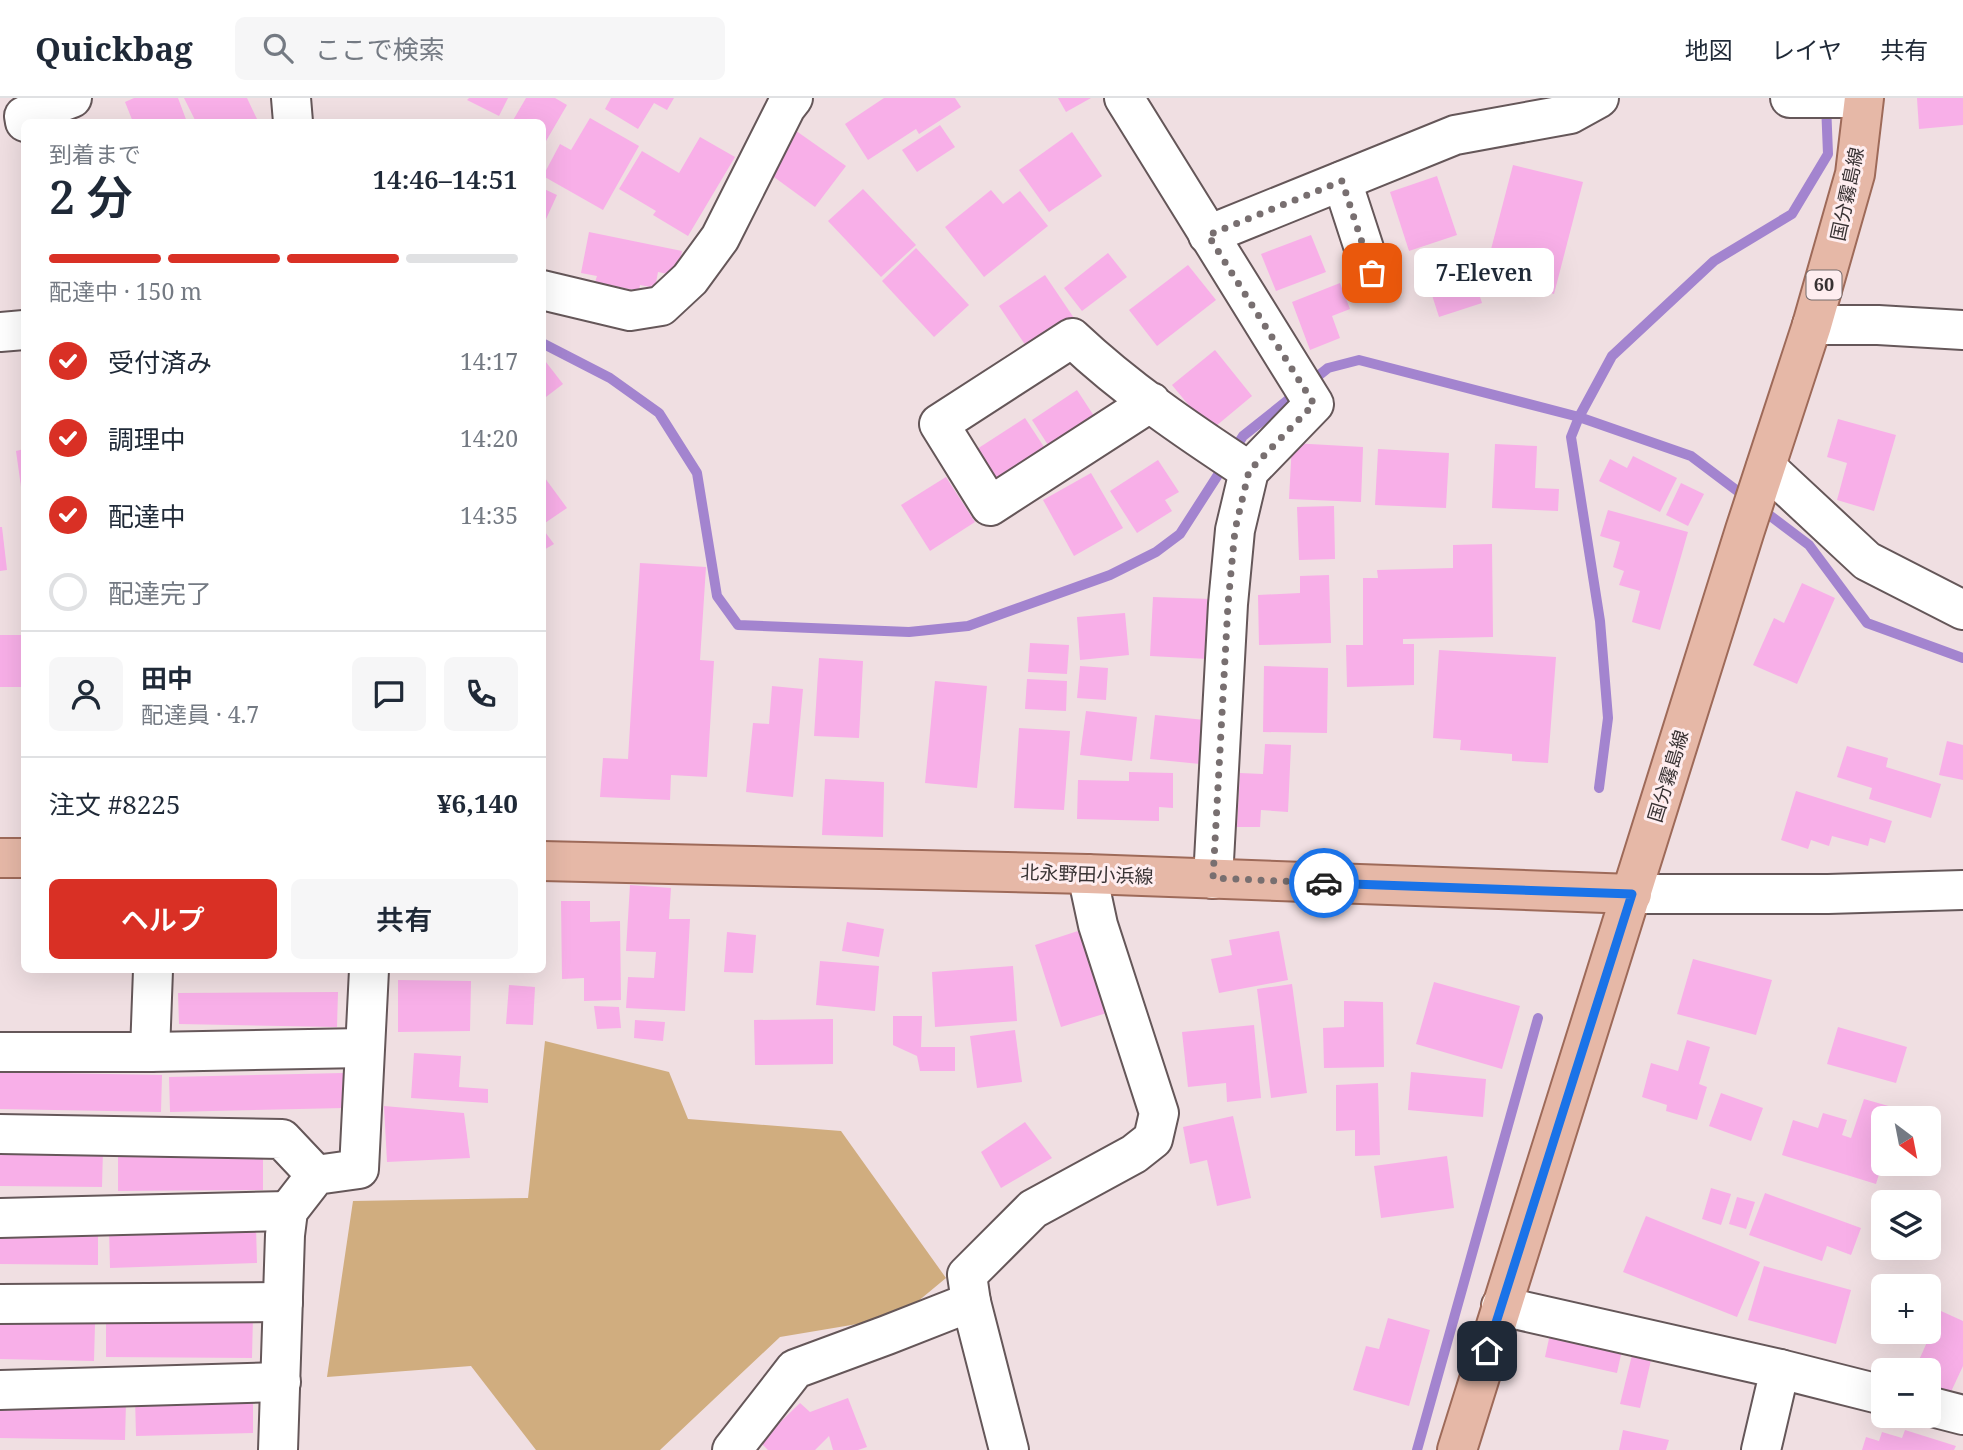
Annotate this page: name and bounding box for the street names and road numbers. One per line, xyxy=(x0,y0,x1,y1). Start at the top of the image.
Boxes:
street label: 国分霧島線 xyxy=(1824,145,1870,243)
road number: 60 xyxy=(1806,270,1842,300)
street label: 国分霧島線 xyxy=(1642,727,1694,825)
street label: 北永野田小浜線 xyxy=(1020,859,1154,889)

